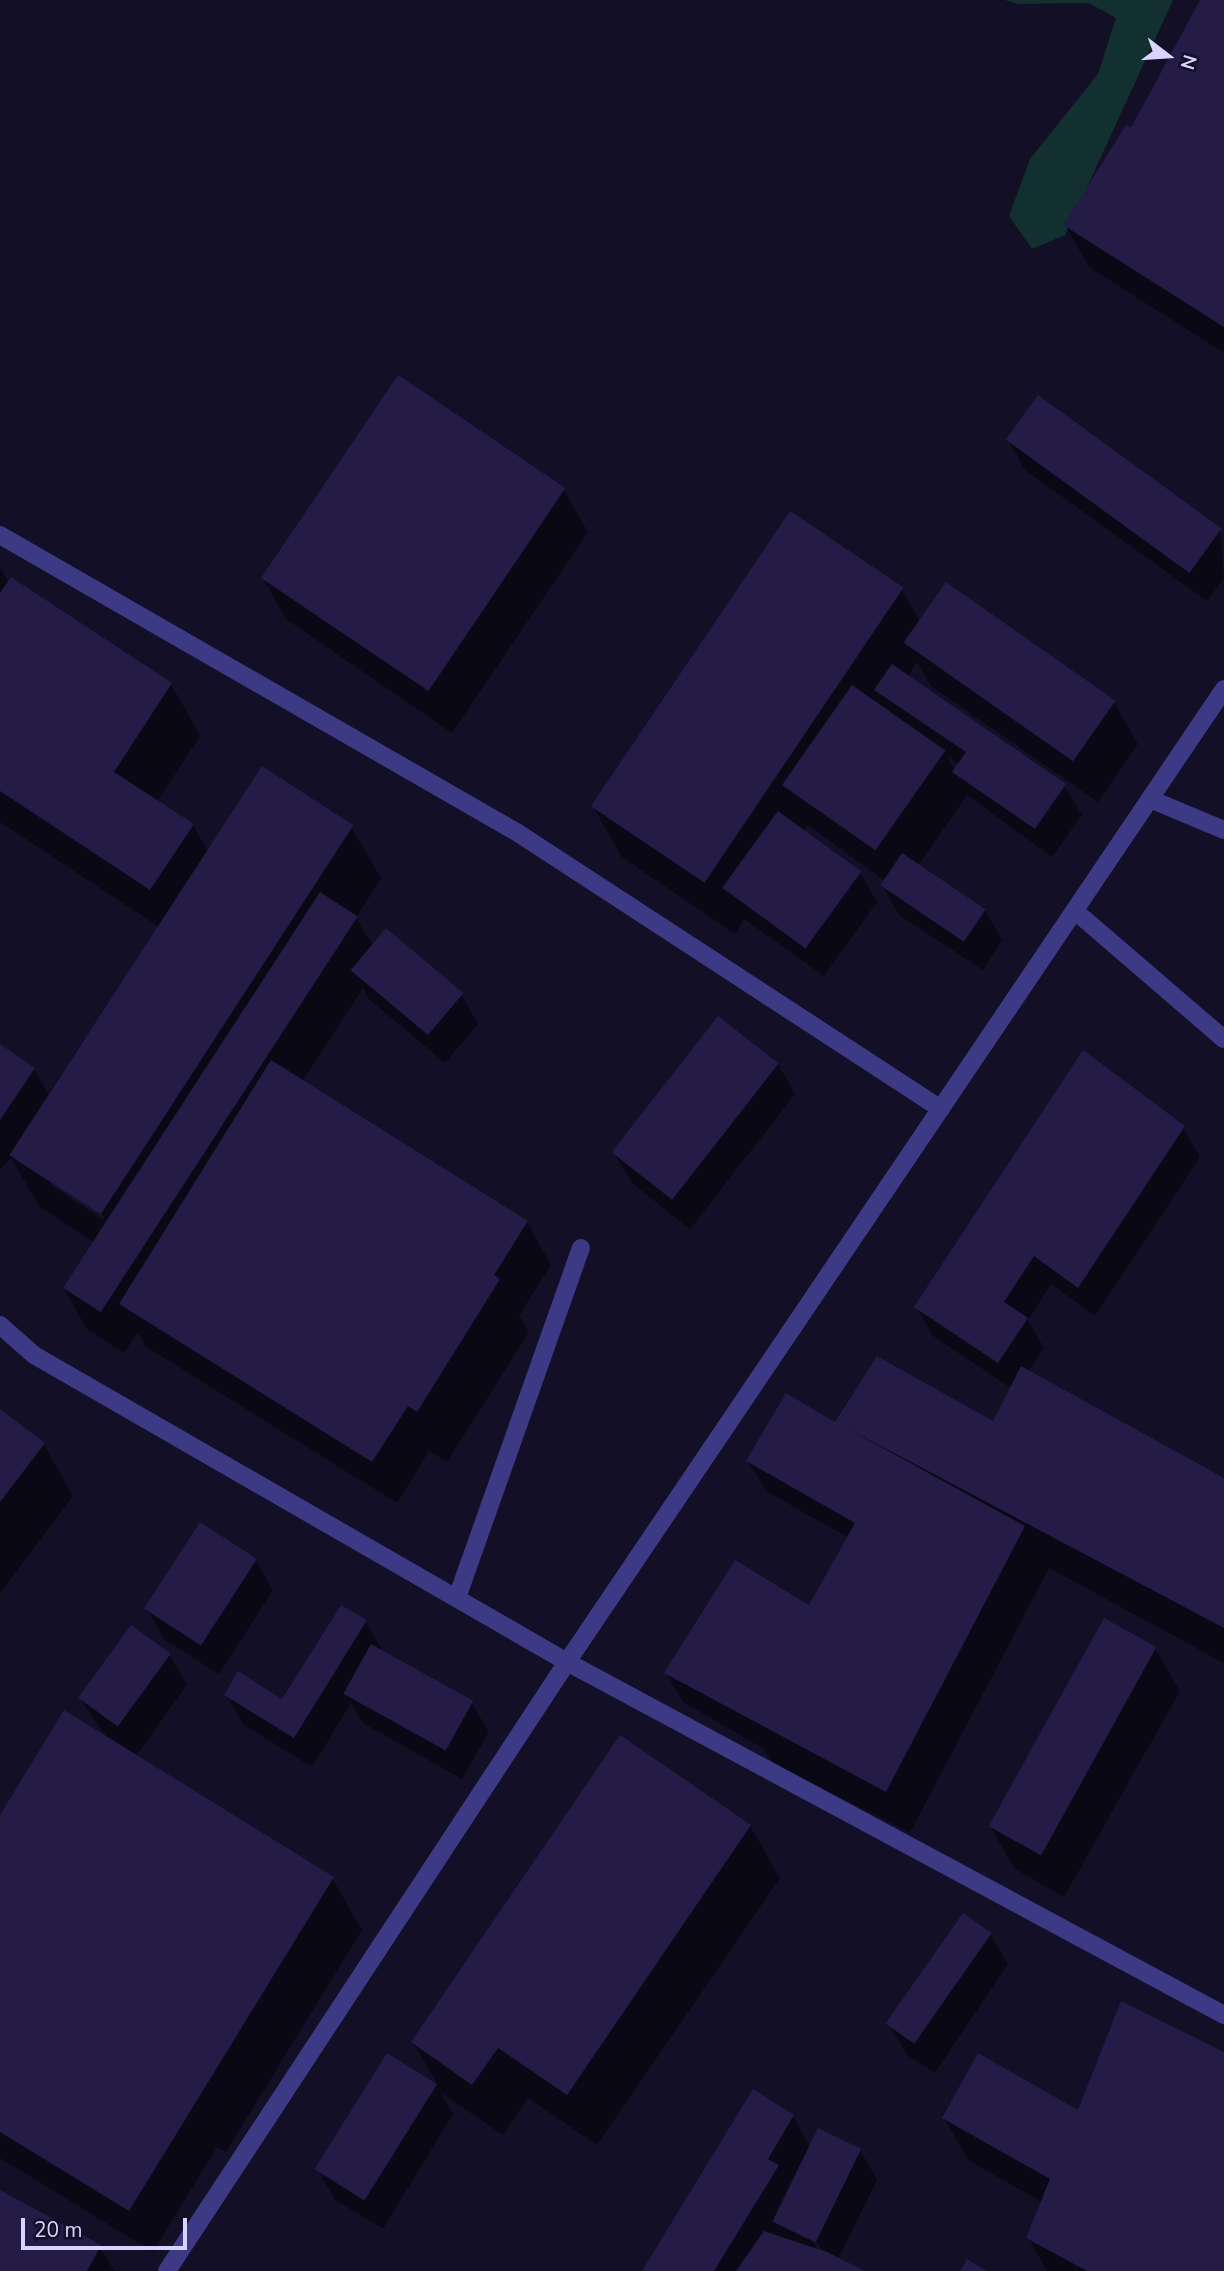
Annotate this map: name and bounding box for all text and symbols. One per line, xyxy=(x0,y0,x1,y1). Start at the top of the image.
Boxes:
north arrow xyxy=(1133,21,1203,91)
text: N xyxy=(1174,52,1203,73)
scale bar xyxy=(24,2204,191,2248)
text: 20 m xyxy=(34,2216,83,2244)

